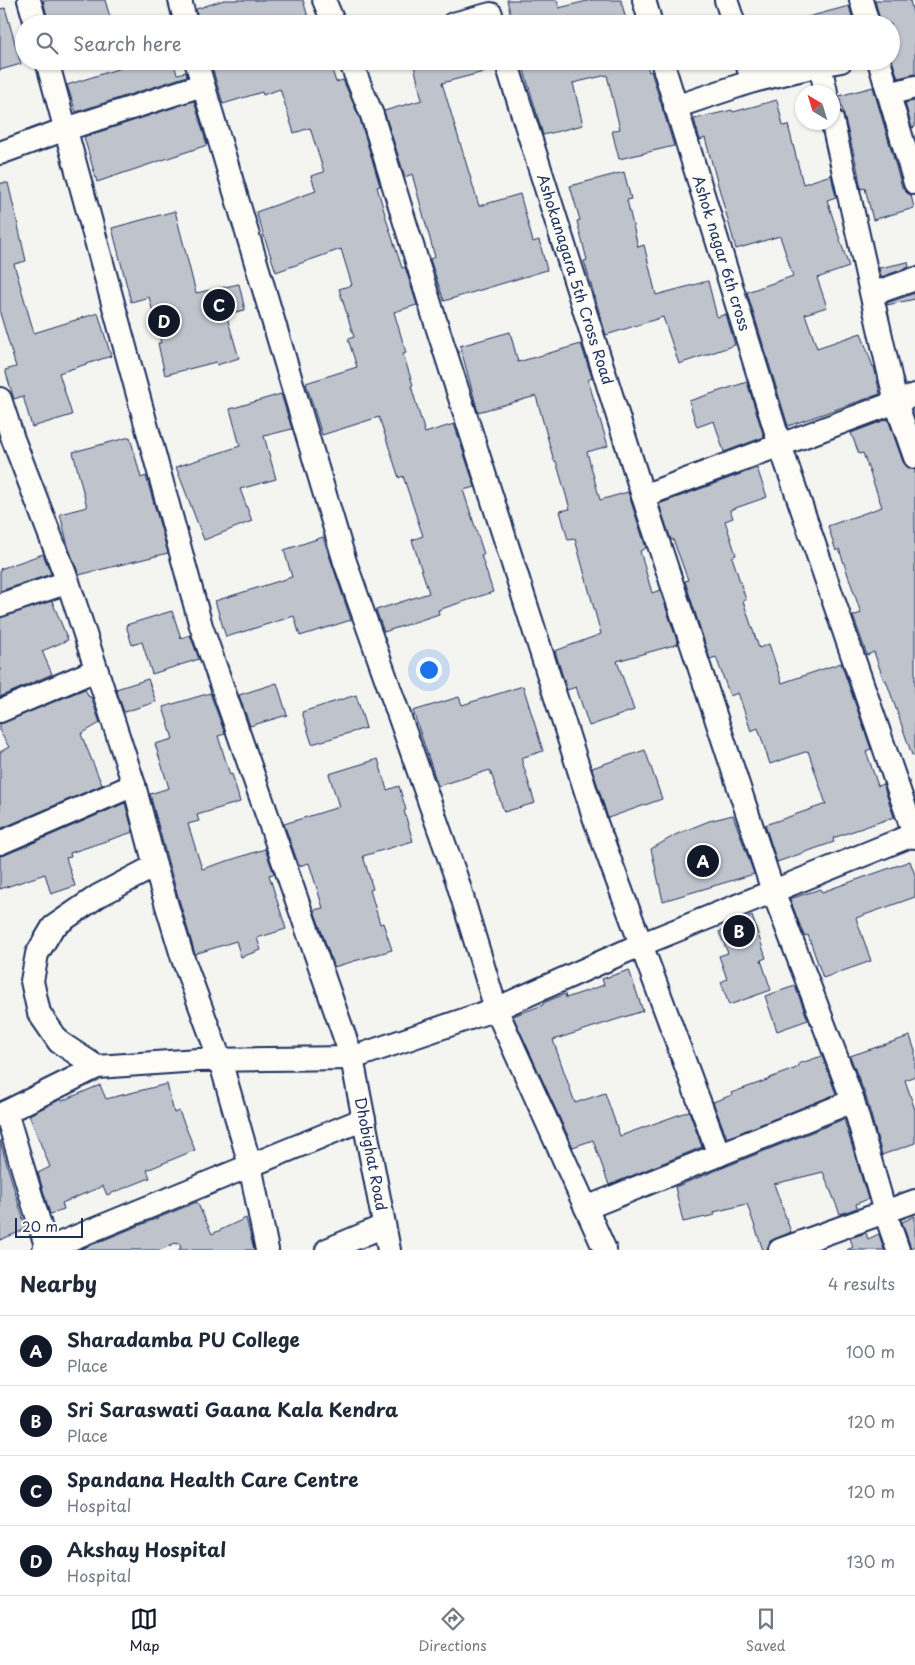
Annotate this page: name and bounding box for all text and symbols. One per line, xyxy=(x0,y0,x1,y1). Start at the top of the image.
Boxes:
search box xyxy=(15,15,900,70)
icon: search xyxy=(33,29,61,57)
text: Search here xyxy=(73,29,182,57)
north arrow xyxy=(795,85,840,130)
street label: Ashokanagara 5th Cross Road xyxy=(532,171,620,387)
street label: Ashok nagar 6th cross xyxy=(688,172,757,334)
pin: C xyxy=(203,286,235,324)
pin: D xyxy=(148,302,180,340)
your location xyxy=(416,657,442,683)
pin: A xyxy=(687,842,719,880)
pin: B xyxy=(723,912,755,950)
street label: Dhobighat Road xyxy=(350,1095,394,1212)
scale bar xyxy=(15,1215,82,1238)
text: 20 m xyxy=(22,1216,58,1237)
text: Nearby xyxy=(20,1267,97,1299)
text: 4 results xyxy=(828,1271,895,1295)
text: Sharadamba PU College xyxy=(67,1325,300,1353)
text: A xyxy=(30,1339,42,1363)
text: 100 m xyxy=(846,1339,895,1363)
text: Place xyxy=(67,1353,108,1377)
text: Sri Saraswati Gaana Kala Kendra xyxy=(67,1395,398,1423)
text: B xyxy=(31,1409,41,1433)
text: 120 m xyxy=(848,1409,895,1433)
text: Place xyxy=(67,1423,108,1447)
text: Spandana Health Care Centre xyxy=(67,1465,359,1493)
text: C xyxy=(30,1479,42,1503)
text: 120 m xyxy=(848,1479,895,1503)
text: Hospital xyxy=(67,1493,131,1517)
text: Akshay Hospital xyxy=(67,1535,226,1563)
text: D xyxy=(30,1549,42,1573)
text: 130 m xyxy=(847,1549,895,1573)
text: Hospital xyxy=(67,1563,131,1587)
tab: Map xyxy=(130,1605,159,1656)
tab: Directions xyxy=(419,1605,487,1656)
tab: Saved xyxy=(746,1605,785,1656)

